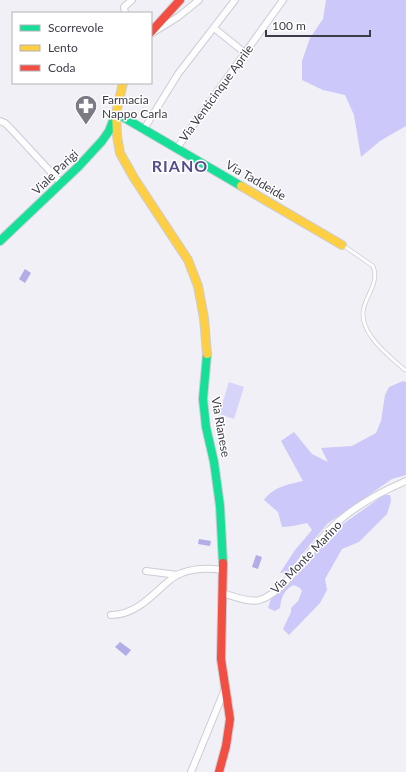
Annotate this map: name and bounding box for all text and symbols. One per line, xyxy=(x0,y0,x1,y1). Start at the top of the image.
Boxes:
legend xyxy=(12,12,152,84)
scale bar xyxy=(266,12,370,38)
text: 100 m xyxy=(272,18,306,33)
text: Scorrevole xyxy=(48,20,104,35)
text: Lento xyxy=(48,40,78,55)
street label: Via Venticinque Aprile xyxy=(176,42,256,144)
text: Coda xyxy=(48,60,75,75)
place label: Farmacia Nappo Carla xyxy=(102,92,167,121)
pharmacy icon: Farmacia Nappo Carla xyxy=(73,93,99,126)
street label: Viale Parigi xyxy=(29,146,81,198)
district label: RIANO xyxy=(152,156,208,175)
street label: Via Taddeide xyxy=(223,157,289,203)
street label: Via Rianese xyxy=(208,396,234,458)
street label: Via Monte Marino xyxy=(267,517,345,597)

